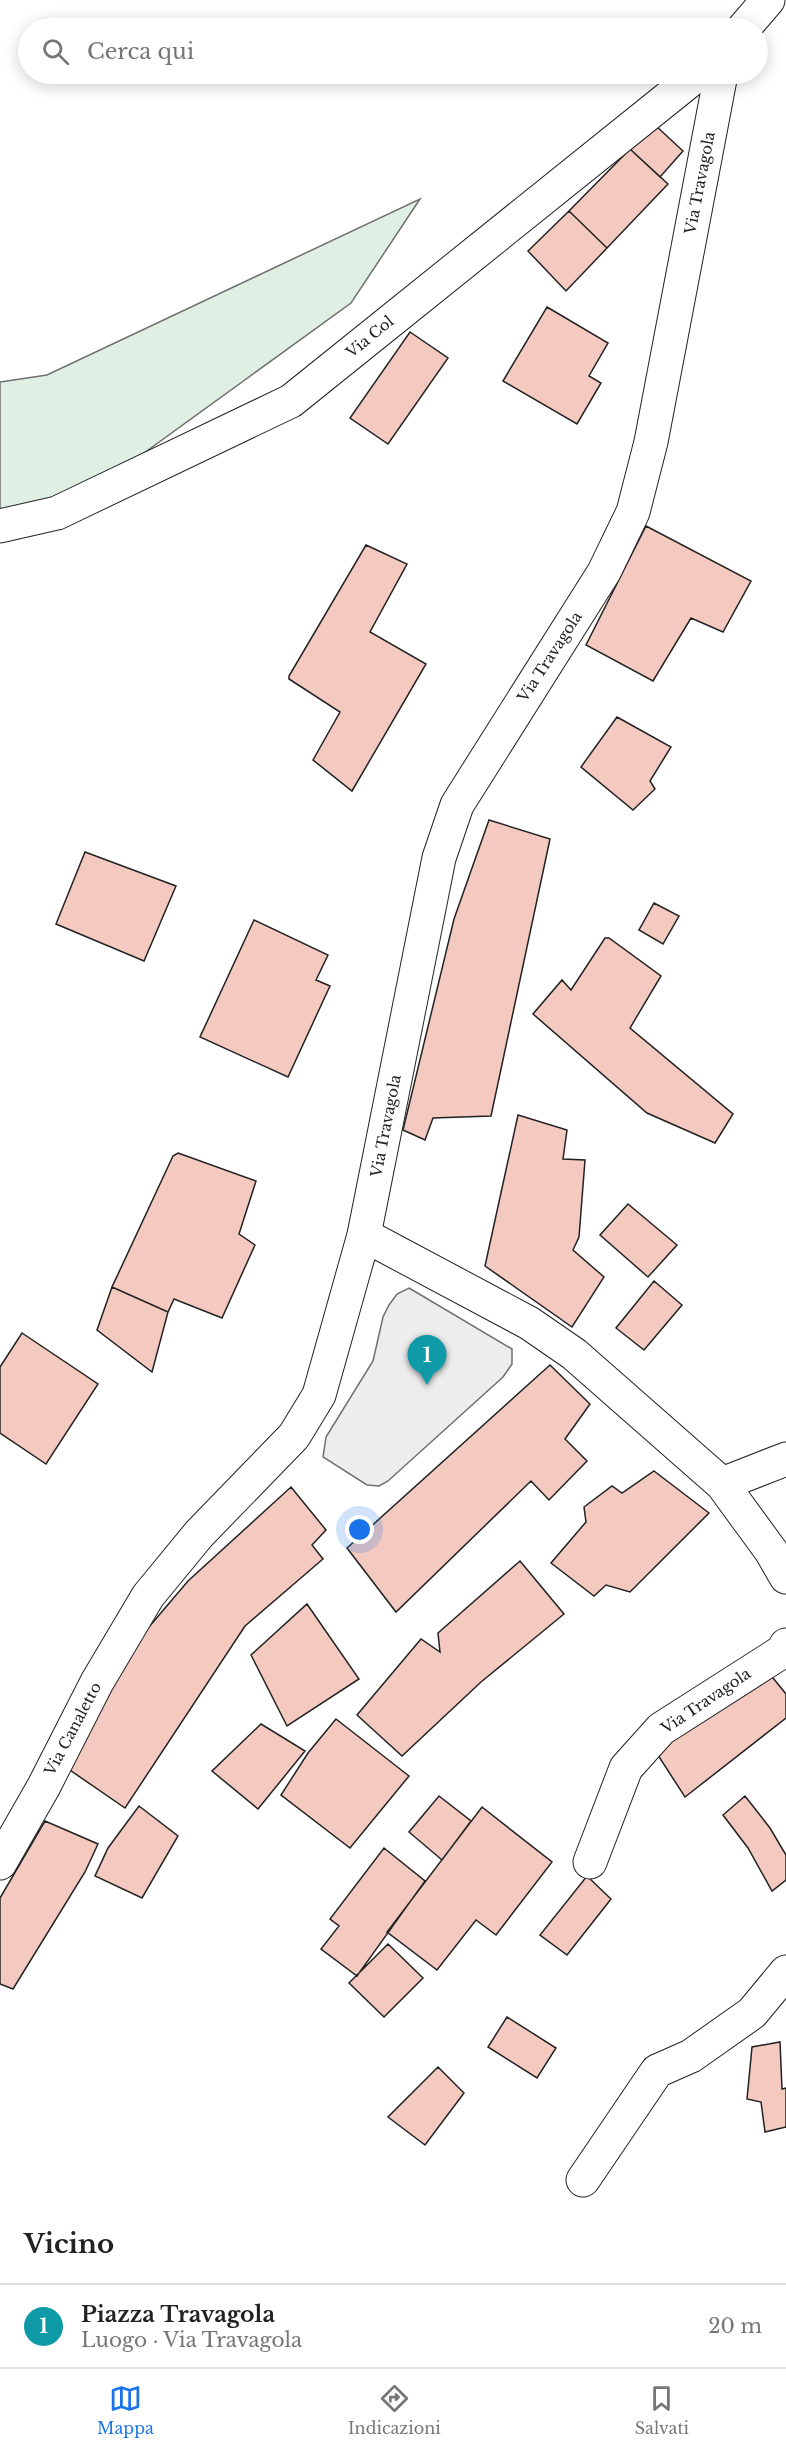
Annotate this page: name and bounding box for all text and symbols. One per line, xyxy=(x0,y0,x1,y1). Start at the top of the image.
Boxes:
search box xyxy=(18,18,768,84)
icon: search xyxy=(39,35,72,68)
text: Cerca qui xyxy=(87,38,194,65)
street label: Via Travagola xyxy=(680,129,719,237)
street label: Via Col xyxy=(341,312,397,362)
street label: Via Travagola xyxy=(513,607,586,706)
street label: Via Travagola xyxy=(366,1072,405,1180)
pin: 1 xyxy=(408,1336,446,1385)
your location xyxy=(345,1515,374,1544)
street label: Via Travagola xyxy=(656,1663,755,1738)
street label: Via Canaletto xyxy=(40,1679,105,1779)
text: Vicino xyxy=(24,2228,114,2260)
text: Piazza Travagola xyxy=(81,2301,275,2328)
text: 1 xyxy=(39,2314,48,2338)
text: 20 m xyxy=(708,2314,762,2338)
text: Luogo · Via Travagola xyxy=(81,2328,302,2352)
tab: Mappa xyxy=(97,2382,154,2438)
tab: Indicazioni xyxy=(348,2382,441,2438)
tab: Salvati xyxy=(635,2382,689,2438)

